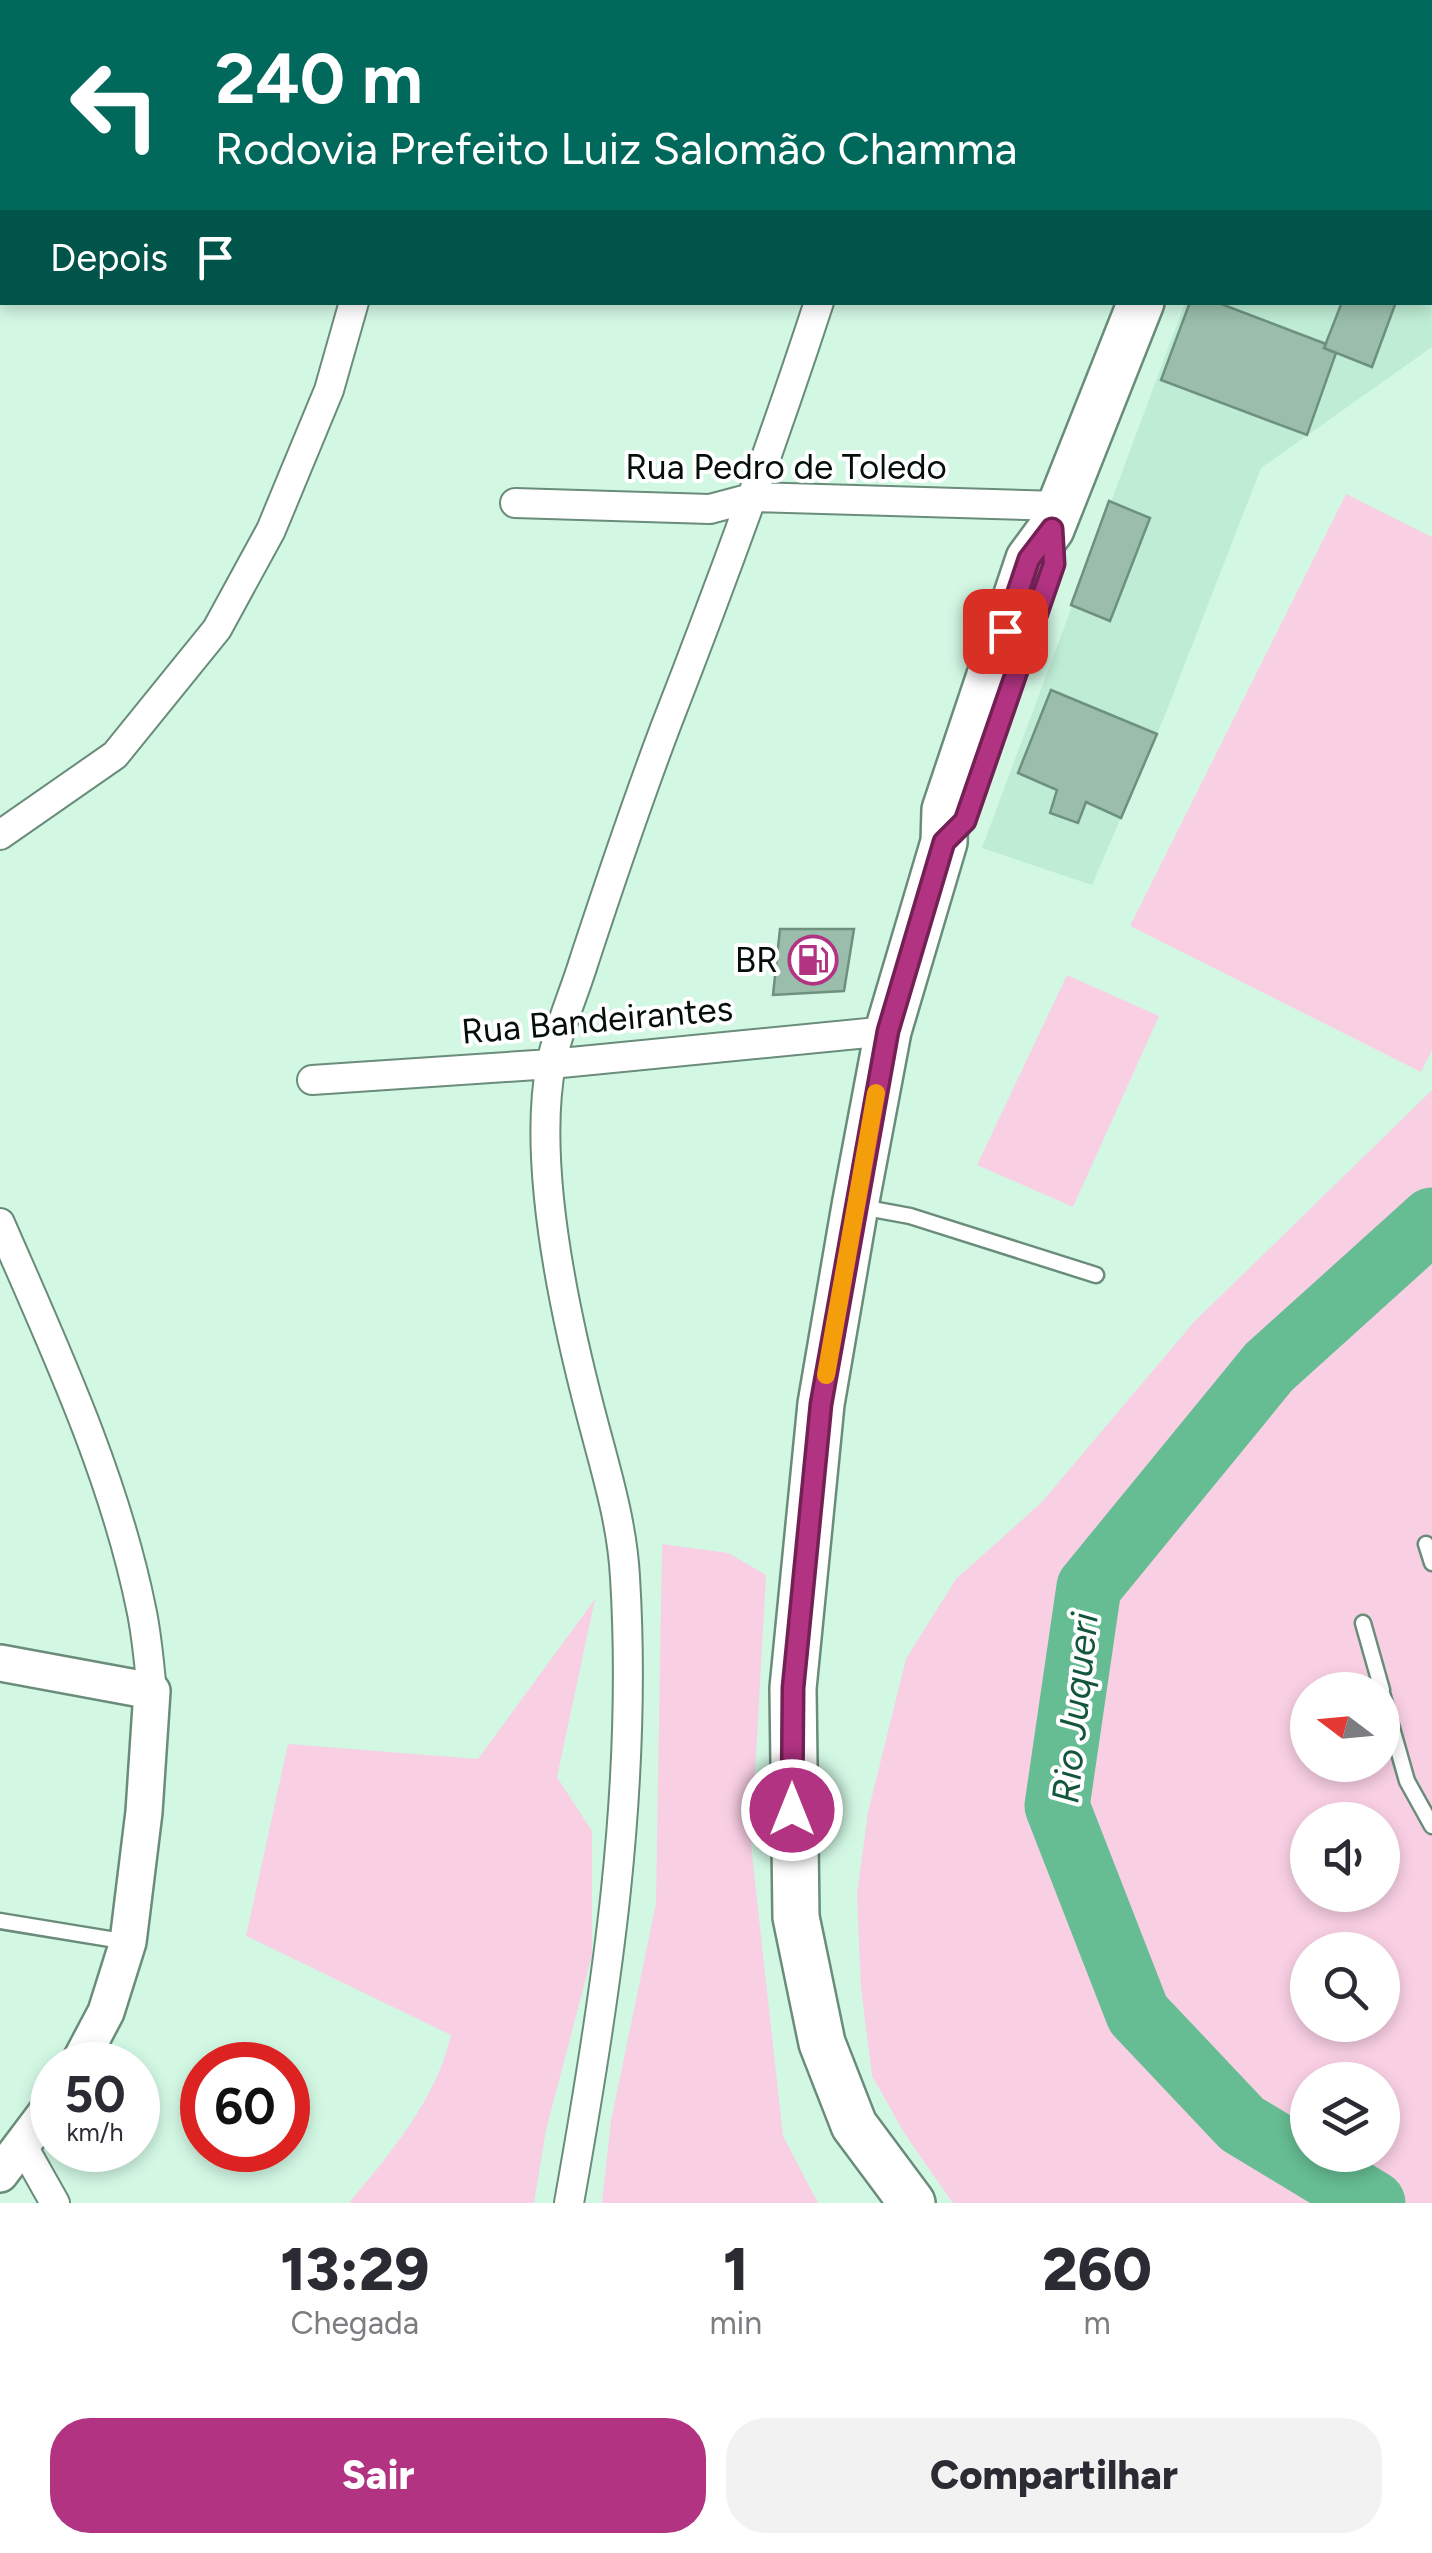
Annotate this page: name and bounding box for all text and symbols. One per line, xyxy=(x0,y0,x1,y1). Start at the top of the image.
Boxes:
text: 240 m xyxy=(215,36,423,121)
icon: left xyxy=(50,40,180,170)
text: Rodovia Prefeito Luiz Salomão Chamma xyxy=(215,121,1017,175)
icon: arrive xyxy=(188,230,243,285)
text: Depois xyxy=(50,235,168,281)
street label: Rua Pedro de Toledo xyxy=(625,446,947,488)
pin xyxy=(963,589,1048,674)
icon: arrive xyxy=(978,604,1033,659)
fuel station icon: BR xyxy=(787,934,839,986)
place label: BR xyxy=(735,939,778,981)
street label: Rua Bandeirantes xyxy=(460,987,734,1053)
water label: Rio Juqueri xyxy=(1042,1610,1108,1805)
north arrow xyxy=(1290,1672,1400,1782)
map controls xyxy=(1290,1672,1400,2172)
position arrow xyxy=(740,1758,844,1862)
button: sound xyxy=(1290,1802,1400,1912)
button: search xyxy=(1290,1932,1400,2042)
speed limit sign: 60 xyxy=(180,2042,310,2172)
button: layers xyxy=(1290,2062,1400,2172)
text: 50 xyxy=(64,2064,126,2125)
text: km/h xyxy=(66,2117,124,2147)
text: 13:29 xyxy=(280,2233,429,2305)
text: 1 xyxy=(723,2233,749,2305)
text: 260 xyxy=(1042,2233,1152,2305)
text: Chegada xyxy=(290,2304,419,2342)
text: min xyxy=(710,2304,762,2342)
text: m xyxy=(1083,2304,1111,2342)
button: Sair xyxy=(50,2418,706,2533)
button: Compartilhar xyxy=(726,2418,1382,2533)

